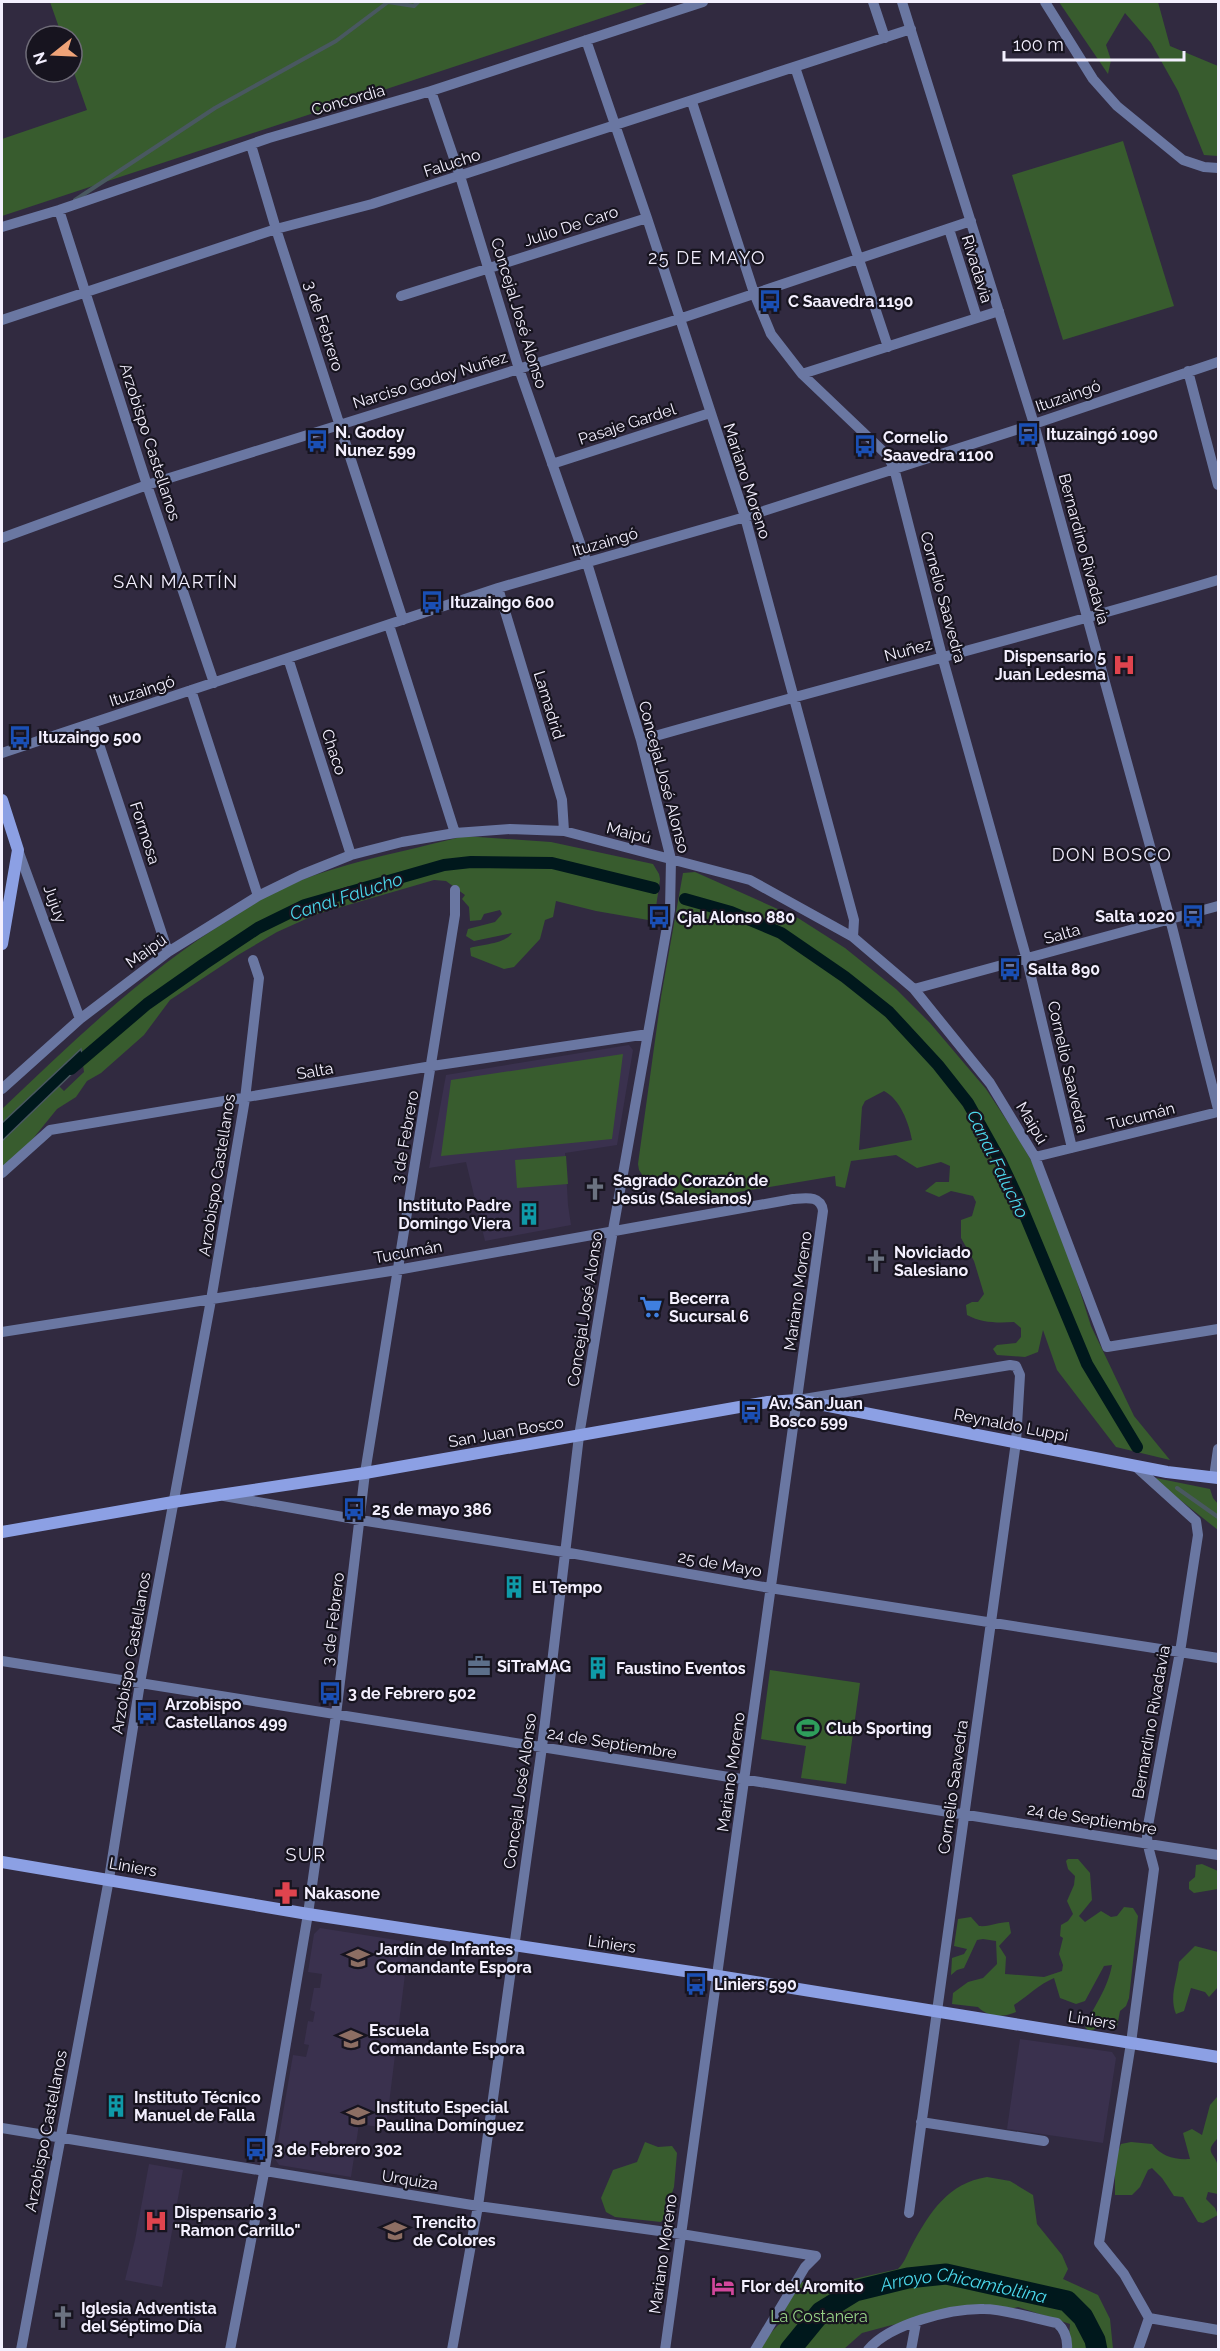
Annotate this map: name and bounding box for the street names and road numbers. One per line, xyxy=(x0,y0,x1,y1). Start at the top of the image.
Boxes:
street label: Concordia xyxy=(309,80,387,120)
street label: Falucho xyxy=(421,145,483,181)
street label: Julio De Caro xyxy=(521,202,621,250)
street label: Rivadavia xyxy=(958,233,996,305)
street label: Concejal José Alonso xyxy=(487,235,551,391)
street label: 3 de Febrero xyxy=(300,278,348,374)
street label: Narciso Godoy Nuñez xyxy=(350,347,510,413)
street label: Arzobispo Castellanos xyxy=(116,361,184,523)
street label: Ituzaingó xyxy=(1033,376,1103,416)
street label: Pasaje Gardel xyxy=(576,399,679,449)
street label: Mariano Moreno xyxy=(719,421,775,541)
street label: Bernardino Rivadavia xyxy=(1055,471,1113,627)
street label: Ituzaingó xyxy=(570,524,640,560)
street label: Cornelio Saavedra xyxy=(916,529,970,665)
street label: Nuñez xyxy=(882,635,934,665)
street label: Lamadrid xyxy=(530,669,568,742)
street label: Ituzaingó xyxy=(107,672,177,710)
street label: Concejal José Alonso xyxy=(635,699,693,855)
street label: Chaco xyxy=(318,727,350,777)
street label: Formosa xyxy=(126,799,164,867)
street label: Maipú xyxy=(605,818,653,848)
street label: Jujuy xyxy=(39,882,71,926)
street label: Salta xyxy=(1042,920,1082,948)
street label: Maipú xyxy=(122,930,170,972)
street label: Cornelio Saavedra xyxy=(1044,999,1092,1135)
street label: Salta xyxy=(295,1058,335,1084)
street label: 3 de Febrero xyxy=(387,1089,423,1185)
street label: Arzobispo Castellanos xyxy=(195,1092,239,1258)
street label: Tucumán xyxy=(1105,1098,1177,1134)
street label: Maipú xyxy=(1012,1099,1052,1147)
street label: Concejal José Alonso xyxy=(563,1230,607,1388)
street label: Mariano Moreno xyxy=(780,1230,816,1352)
street label: Tucumán xyxy=(372,1237,444,1267)
street label: Reynaldo Luppi xyxy=(952,1405,1070,1445)
street label: San Juan Bosco xyxy=(447,1413,565,1451)
street label: 25 de Mayo xyxy=(677,1547,763,1581)
street label: Arzobispo Castellanos xyxy=(107,1570,155,1736)
street label: 3 de Febrero xyxy=(318,1571,348,1667)
street label: Bernardino Rivadavia xyxy=(1128,1644,1174,1800)
street label: Mariano Moreno xyxy=(713,1711,749,1833)
street label: Concejal José Alonso xyxy=(500,1712,540,1870)
street label: Cornelio Saavedra xyxy=(934,1719,972,1855)
street label: 24 de Septiembre xyxy=(546,1723,678,1763)
street label: 24 de Septiembre xyxy=(1026,1799,1158,1839)
street label: Liniers xyxy=(108,1853,159,1881)
street label: Liniers xyxy=(587,1931,638,1957)
street label: Liniers xyxy=(1067,2007,1118,2033)
street label: Arzobispo Castellanos xyxy=(21,2048,71,2213)
street label: Urquiza xyxy=(380,2166,440,2194)
street label: Mariano Moreno xyxy=(645,2193,681,2315)

